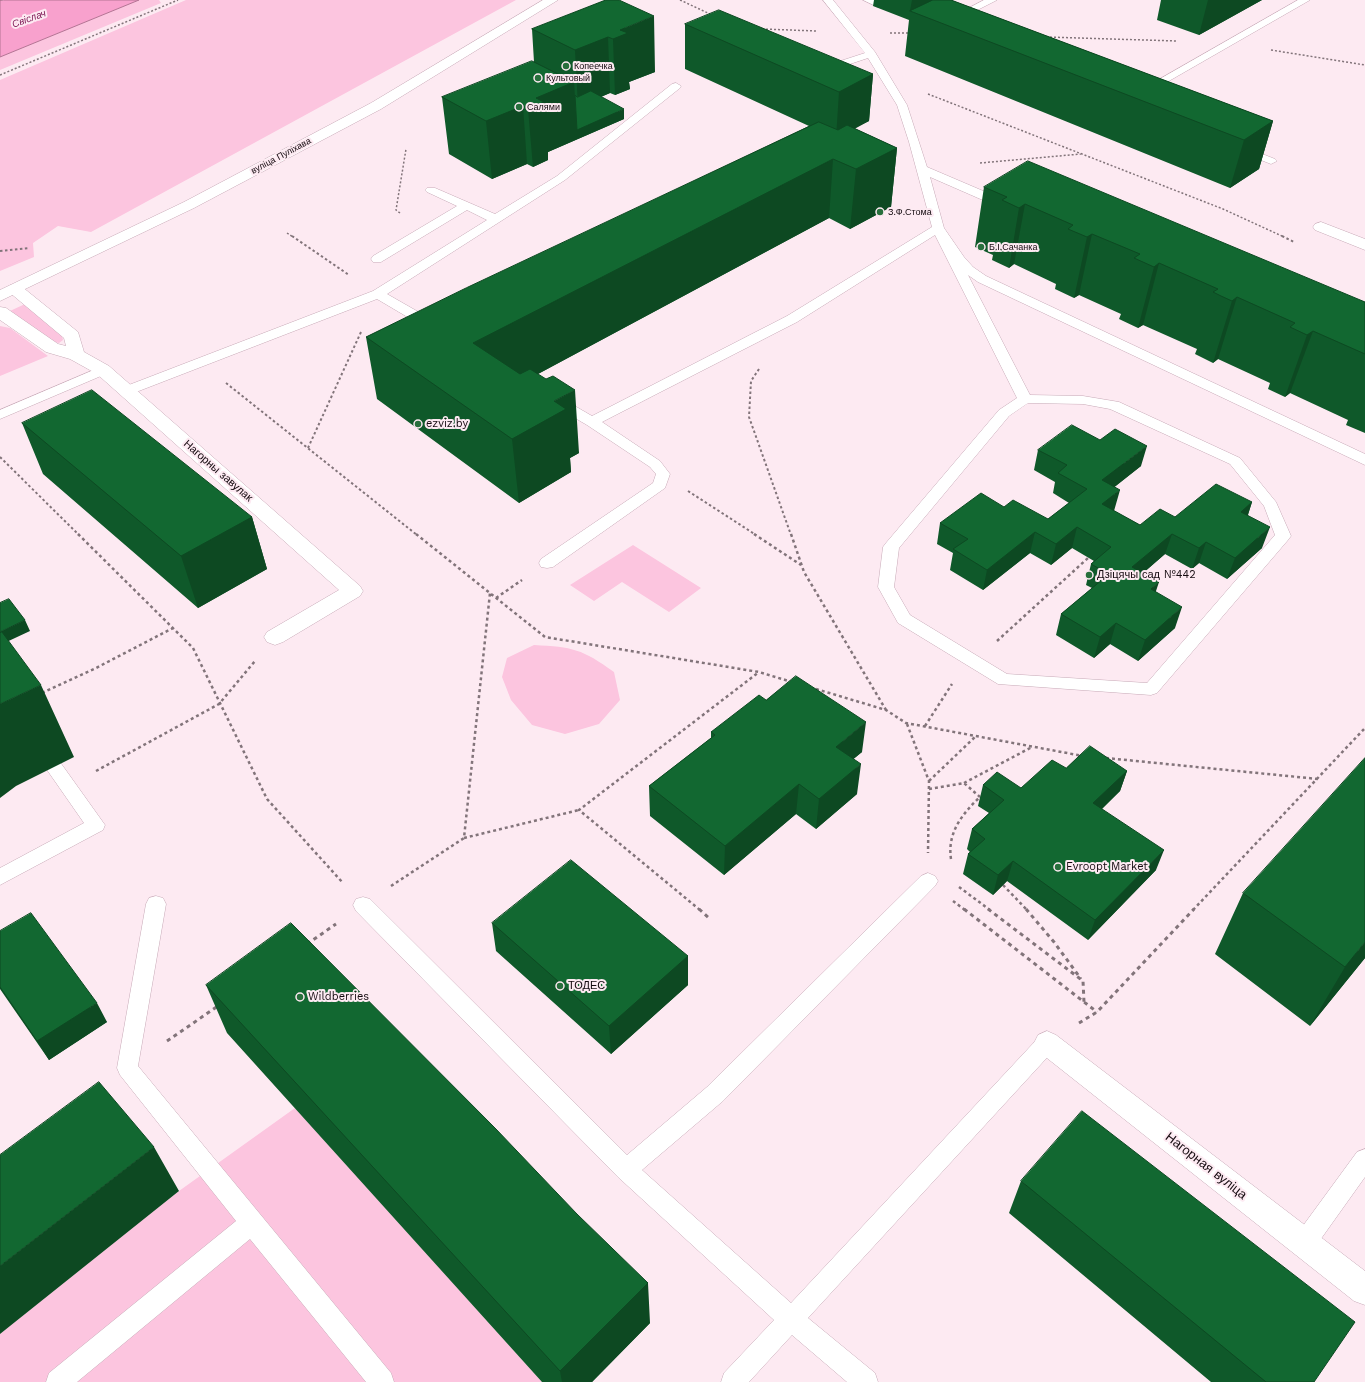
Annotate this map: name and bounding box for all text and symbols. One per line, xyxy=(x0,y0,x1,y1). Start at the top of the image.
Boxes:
water label: Свіслач xyxy=(10,7,48,31)
marker: Копеечка xyxy=(561,61,571,71)
place label: Копеечка xyxy=(574,61,613,71)
marker: Культовый xyxy=(533,73,543,83)
place label: Культовый xyxy=(546,73,590,83)
marker: Салями xyxy=(514,102,524,112)
place label: Салями xyxy=(527,102,560,112)
street label: вуліца Пуліхава xyxy=(249,136,313,176)
marker: З.Ф.Стома xyxy=(875,207,885,217)
place label: З.Ф.Стома xyxy=(888,207,932,217)
marker: Б.І.Сачанка xyxy=(976,242,986,252)
place label: Б.І.Сачанка xyxy=(989,242,1037,252)
place label: ezviz.by xyxy=(426,417,468,431)
marker: ezviz.by xyxy=(413,419,423,429)
street label: Нагорны завулак xyxy=(181,437,255,505)
place label: Дзіцячы сад №442 xyxy=(1097,568,1196,582)
marker: Дзіцячы сад №442 xyxy=(1084,570,1094,580)
place label: Evroopt Market xyxy=(1066,860,1148,874)
marker: Evroopt Market xyxy=(1053,862,1063,872)
place label: ТОДЕС xyxy=(568,979,605,993)
marker: ТОДЕС xyxy=(555,981,565,991)
place label: Wildberries xyxy=(308,990,369,1004)
marker: Wildberries xyxy=(295,992,305,1002)
street label: Нагорная вуліца xyxy=(1162,1129,1250,1203)

